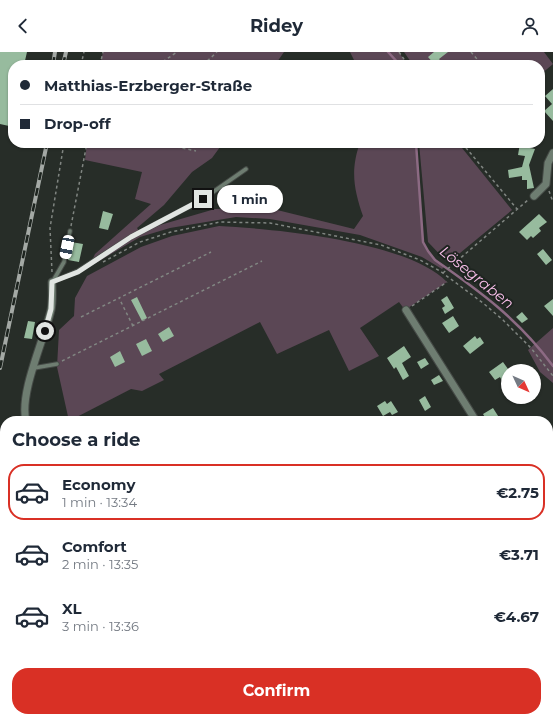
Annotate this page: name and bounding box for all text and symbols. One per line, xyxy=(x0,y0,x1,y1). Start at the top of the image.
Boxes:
icon: back xyxy=(12,15,34,37)
text: Ridey xyxy=(250,15,303,37)
icon: person xyxy=(519,15,541,37)
text: Matthias-Erzberger-Straße xyxy=(44,76,252,95)
text: Drop-off xyxy=(44,114,111,133)
callout: 1 min xyxy=(217,185,283,213)
route end xyxy=(194,190,212,208)
text: 1 min xyxy=(232,191,268,207)
car xyxy=(59,234,75,260)
water label: Lösegraben xyxy=(436,241,518,313)
route start xyxy=(36,322,54,340)
north arrow xyxy=(501,364,541,404)
map controls xyxy=(501,364,541,404)
text: Choose a ride xyxy=(12,429,140,451)
icon: car xyxy=(14,474,50,510)
text: Economy xyxy=(62,475,135,494)
text: €2.75 xyxy=(496,483,539,502)
text: 1 min · 13:34 xyxy=(62,494,137,510)
icon: car xyxy=(14,536,50,572)
text: Comfort xyxy=(62,537,127,556)
text: €3.71 xyxy=(499,545,539,564)
text: 2 min · 13:35 xyxy=(62,556,138,572)
icon: car xyxy=(14,598,50,634)
text: XL xyxy=(62,599,81,618)
text: €4.67 xyxy=(494,607,539,626)
text: 3 min · 13:36 xyxy=(62,618,139,634)
button: Confirm xyxy=(12,668,541,714)

